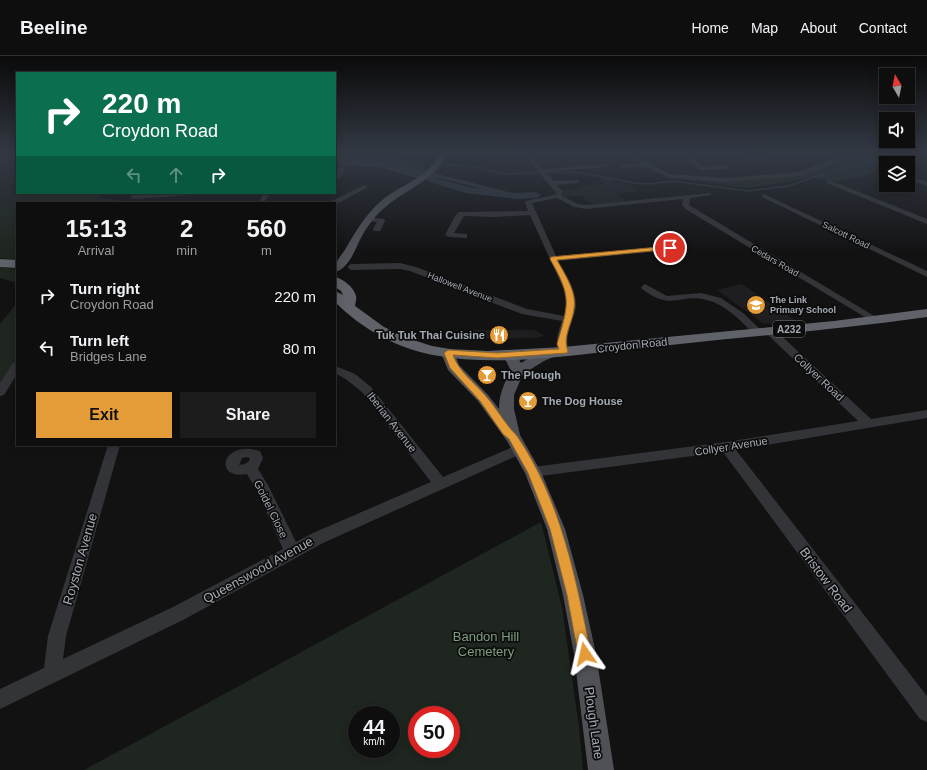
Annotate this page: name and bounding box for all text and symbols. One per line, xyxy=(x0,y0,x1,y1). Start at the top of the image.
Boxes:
text: Beeline xyxy=(20,17,88,38)
text: Home xyxy=(692,20,729,36)
text: Map xyxy=(751,20,778,36)
text: About xyxy=(800,20,837,36)
text: Contact xyxy=(859,20,907,36)
north arrow xyxy=(879,68,915,104)
map controls xyxy=(879,68,915,192)
icon: right xyxy=(36,88,88,140)
text: 220 m xyxy=(102,88,181,119)
button: sound xyxy=(879,112,915,148)
text: Croydon Road xyxy=(102,121,218,141)
button: layers xyxy=(879,156,915,192)
icon: left xyxy=(123,164,145,186)
icon: ahead xyxy=(165,164,187,186)
icon: right xyxy=(207,164,229,186)
text: 15:13 xyxy=(65,215,127,242)
text: 2 xyxy=(180,215,193,242)
text: 560 xyxy=(247,215,287,242)
street label: Salcott Road xyxy=(821,219,871,251)
pin xyxy=(653,231,687,265)
icon: arrive xyxy=(659,237,681,259)
text: Arrival xyxy=(78,243,115,258)
text: min xyxy=(176,243,197,258)
text: m xyxy=(261,243,272,258)
street label: Cedars Road xyxy=(750,243,800,279)
street label: Hallowell Avenue xyxy=(426,270,494,304)
text: Turn right xyxy=(70,280,140,297)
icon: right xyxy=(36,285,58,307)
text: 220 m xyxy=(274,288,316,305)
school or university icon: The Link Primary School xyxy=(745,294,767,316)
place label: The Link Primary School xyxy=(770,295,836,315)
text: Croydon Road xyxy=(70,297,154,312)
road number: A232 xyxy=(773,321,805,337)
restaurant icon: Tuk Tuk Thai Cuisine xyxy=(488,324,510,346)
place label: Tuk Tuk Thai Cuisine xyxy=(376,329,485,341)
text: Turn left xyxy=(70,332,129,349)
street label: Croydon Road xyxy=(596,335,668,355)
icon: left xyxy=(36,337,58,359)
text: 80 m xyxy=(283,340,316,357)
text: Bridges Lane xyxy=(70,349,147,364)
street label: Collyer Road xyxy=(792,351,846,403)
bar icon: The Plough xyxy=(476,364,498,386)
place label: The Plough xyxy=(501,369,561,381)
street label: Iberian Avenue xyxy=(365,389,419,455)
bar icon: The Dog House xyxy=(517,390,539,412)
button: Exit xyxy=(36,392,172,438)
button: Share xyxy=(180,392,316,438)
place label: The Dog House xyxy=(542,395,623,407)
street label: Collyer Avenue xyxy=(694,434,768,458)
street label: Goidel Close xyxy=(252,478,290,540)
street label: Royston Avenue xyxy=(60,512,100,606)
street label: Queenswood Avenue xyxy=(200,534,316,606)
street label: Bristow Road xyxy=(797,545,855,615)
park label: Bandon Hill Cemetery xyxy=(453,629,519,659)
position arrow xyxy=(564,633,606,675)
street label: Plough Lane xyxy=(581,686,607,760)
speed limit sign: 50 xyxy=(408,706,460,758)
text: 44 xyxy=(363,716,385,738)
text: km/h xyxy=(363,736,385,747)

